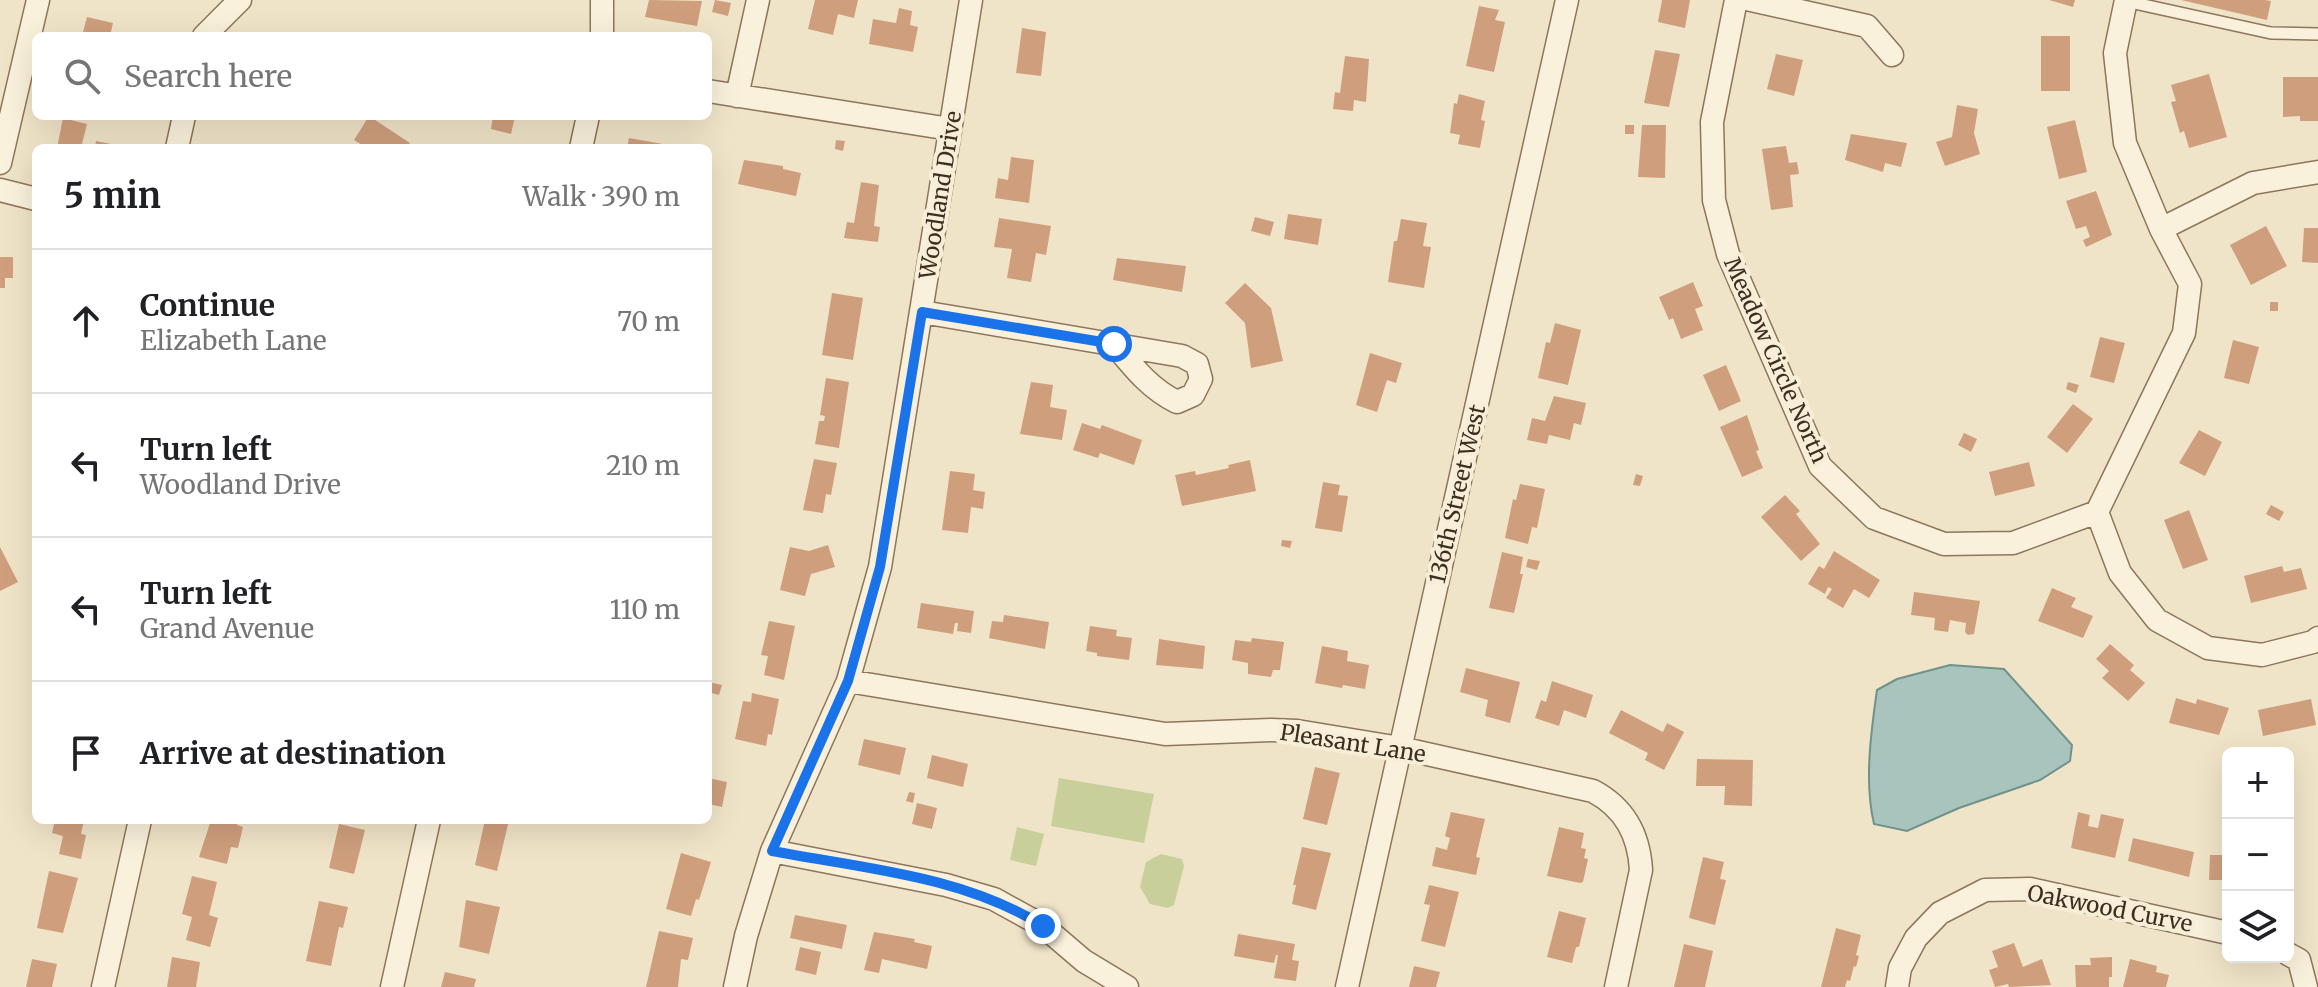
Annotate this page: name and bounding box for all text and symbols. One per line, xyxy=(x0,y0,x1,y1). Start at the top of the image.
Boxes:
search box xyxy=(32,32,712,120)
icon: search xyxy=(60,54,104,98)
text: Search here xyxy=(124,57,292,95)
street label: Woodland Drive xyxy=(913,109,967,282)
text: 5 min xyxy=(64,175,161,217)
text: Walk · 390 m xyxy=(523,180,680,213)
street label: Meadow Circle North xyxy=(1718,253,1834,468)
text: Continue xyxy=(140,286,275,324)
icon: ahead xyxy=(64,299,108,343)
text: 70 m xyxy=(617,305,680,338)
text: Elizabeth Lane xyxy=(140,324,327,357)
route start xyxy=(1096,326,1132,362)
street label: 136th Street West xyxy=(1423,401,1491,586)
text: Turn left xyxy=(140,430,272,468)
icon: left xyxy=(64,443,108,487)
text: 210 m xyxy=(606,449,680,482)
text: Woodland Drive xyxy=(140,468,341,501)
text: Turn left xyxy=(140,574,272,612)
icon: left xyxy=(64,587,108,631)
text: 110 m xyxy=(610,593,680,626)
text: Grand Avenue xyxy=(140,612,314,645)
street label: Pleasant Lane xyxy=(1278,718,1428,768)
icon: arrive xyxy=(64,731,108,775)
text: Arrive at destination xyxy=(140,734,446,772)
map controls xyxy=(2222,747,2294,963)
button: + xyxy=(2222,747,2294,819)
button: − xyxy=(2222,819,2294,891)
street label: Oakwood Curve xyxy=(2025,878,2195,938)
button: layers xyxy=(2222,891,2294,963)
route end xyxy=(1025,908,1061,944)

